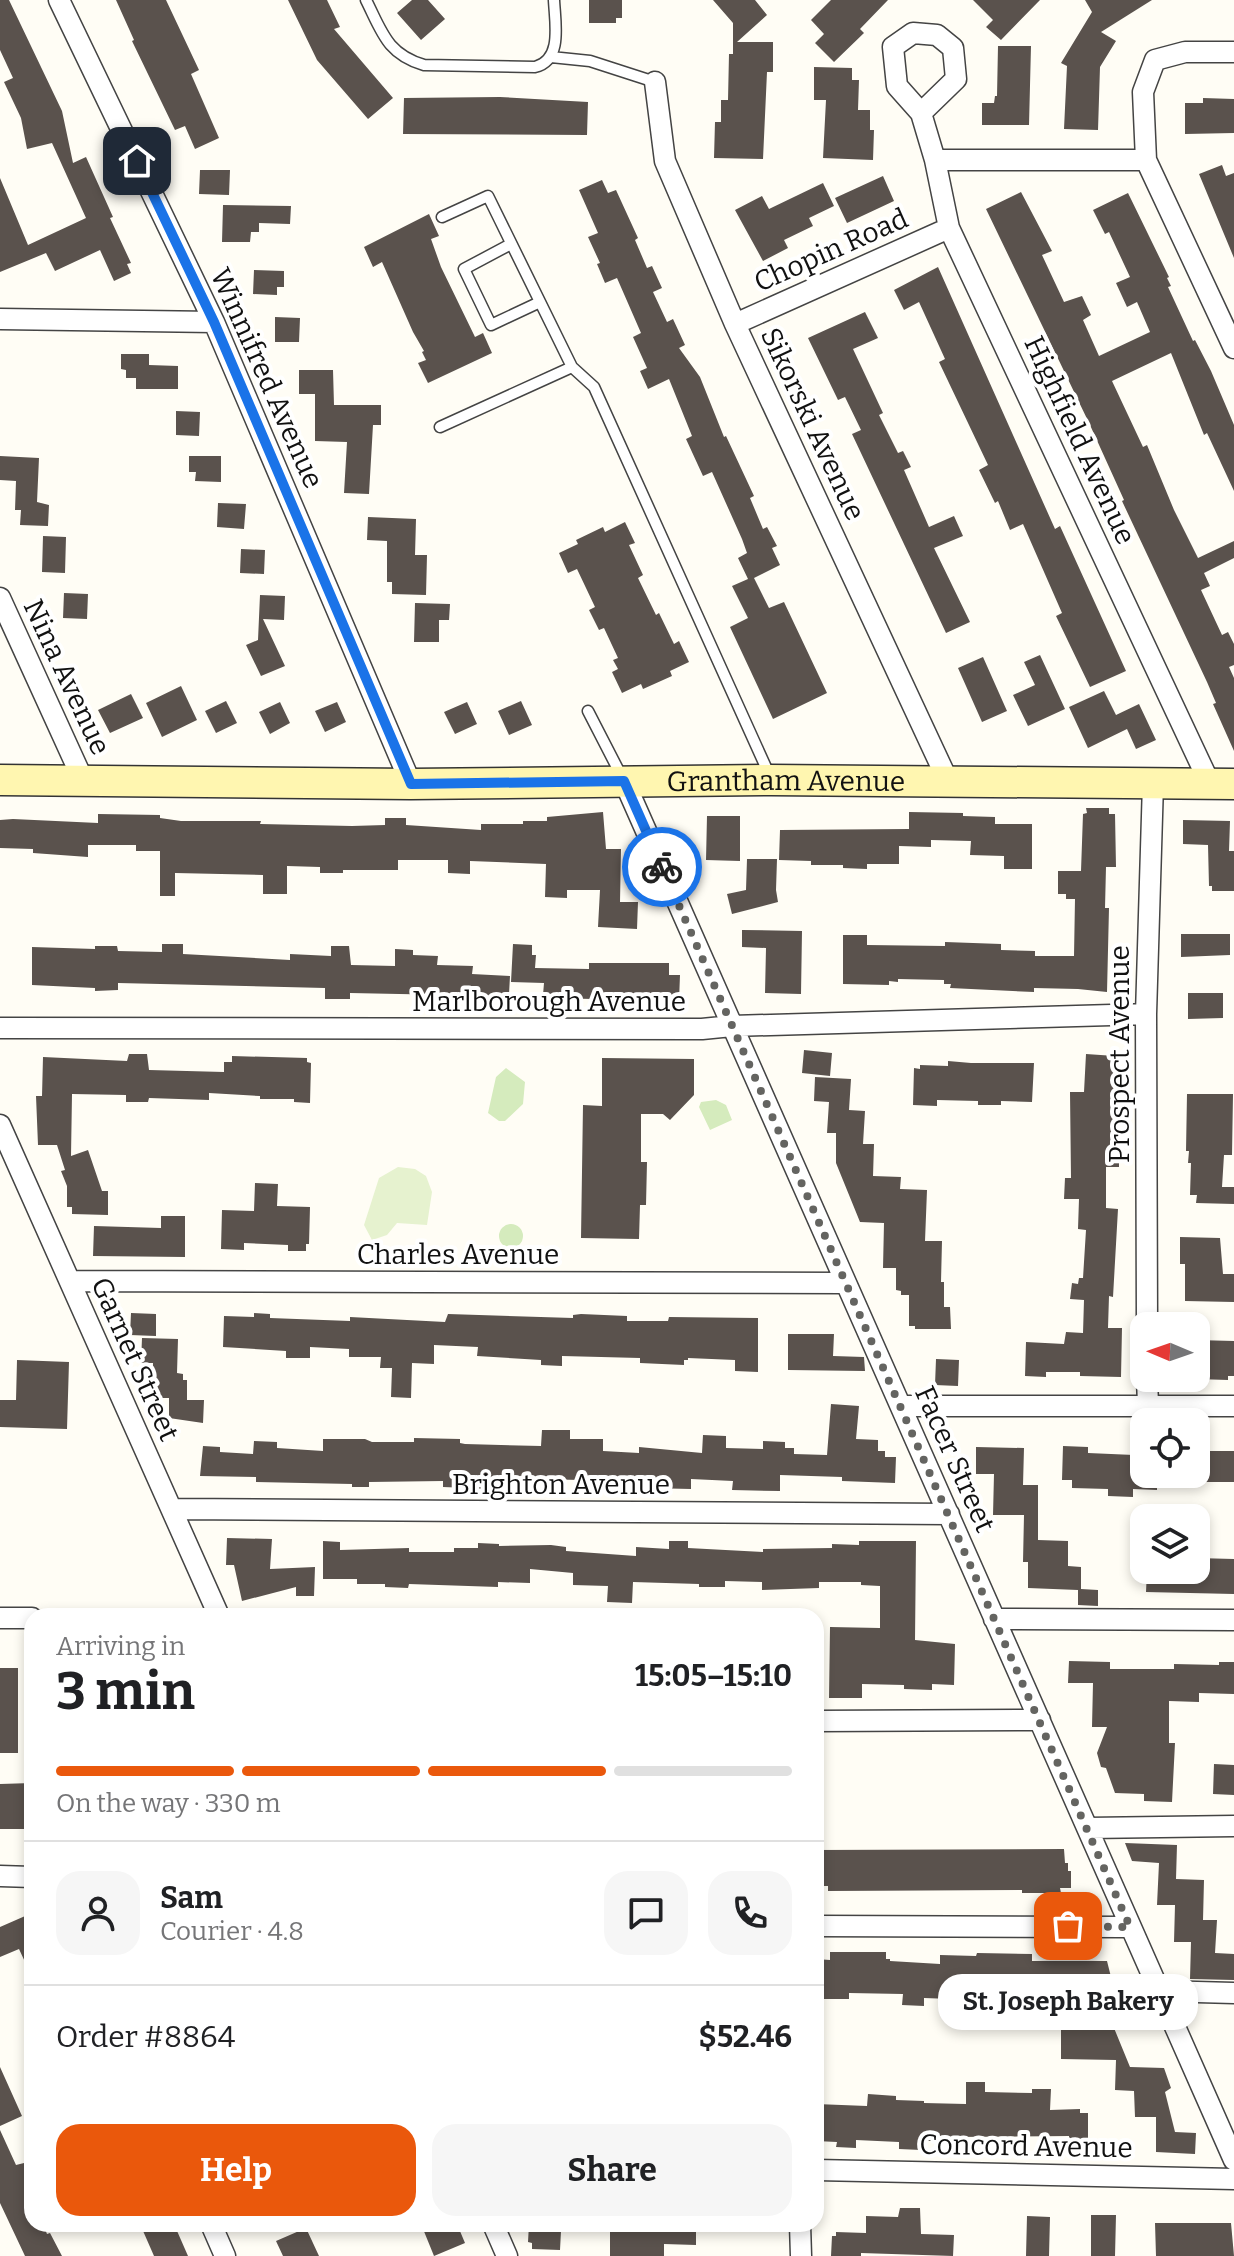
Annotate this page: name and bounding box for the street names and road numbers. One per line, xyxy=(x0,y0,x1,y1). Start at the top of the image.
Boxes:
street label: Chopin Road xyxy=(749,201,913,299)
street label: Winnifred Avenue xyxy=(204,263,330,493)
street label: Sikorski Avenue xyxy=(754,323,872,525)
street label: Highfield Avenue xyxy=(1017,331,1143,549)
street label: Nina Avenue xyxy=(17,594,117,760)
street label: Grantham Avenue xyxy=(666,763,905,798)
street label: Prospect Avenue xyxy=(1103,945,1136,1163)
street label: Marlborough Avenue xyxy=(412,985,686,1018)
street label: Charles Avenue xyxy=(357,1238,559,1271)
street label: Garnet Street xyxy=(84,1272,186,1446)
street label: Facer Street xyxy=(908,1381,1002,1537)
street label: Brighton Avenue xyxy=(452,1468,670,1501)
street label: Concord Avenue xyxy=(919,2128,1133,2164)

